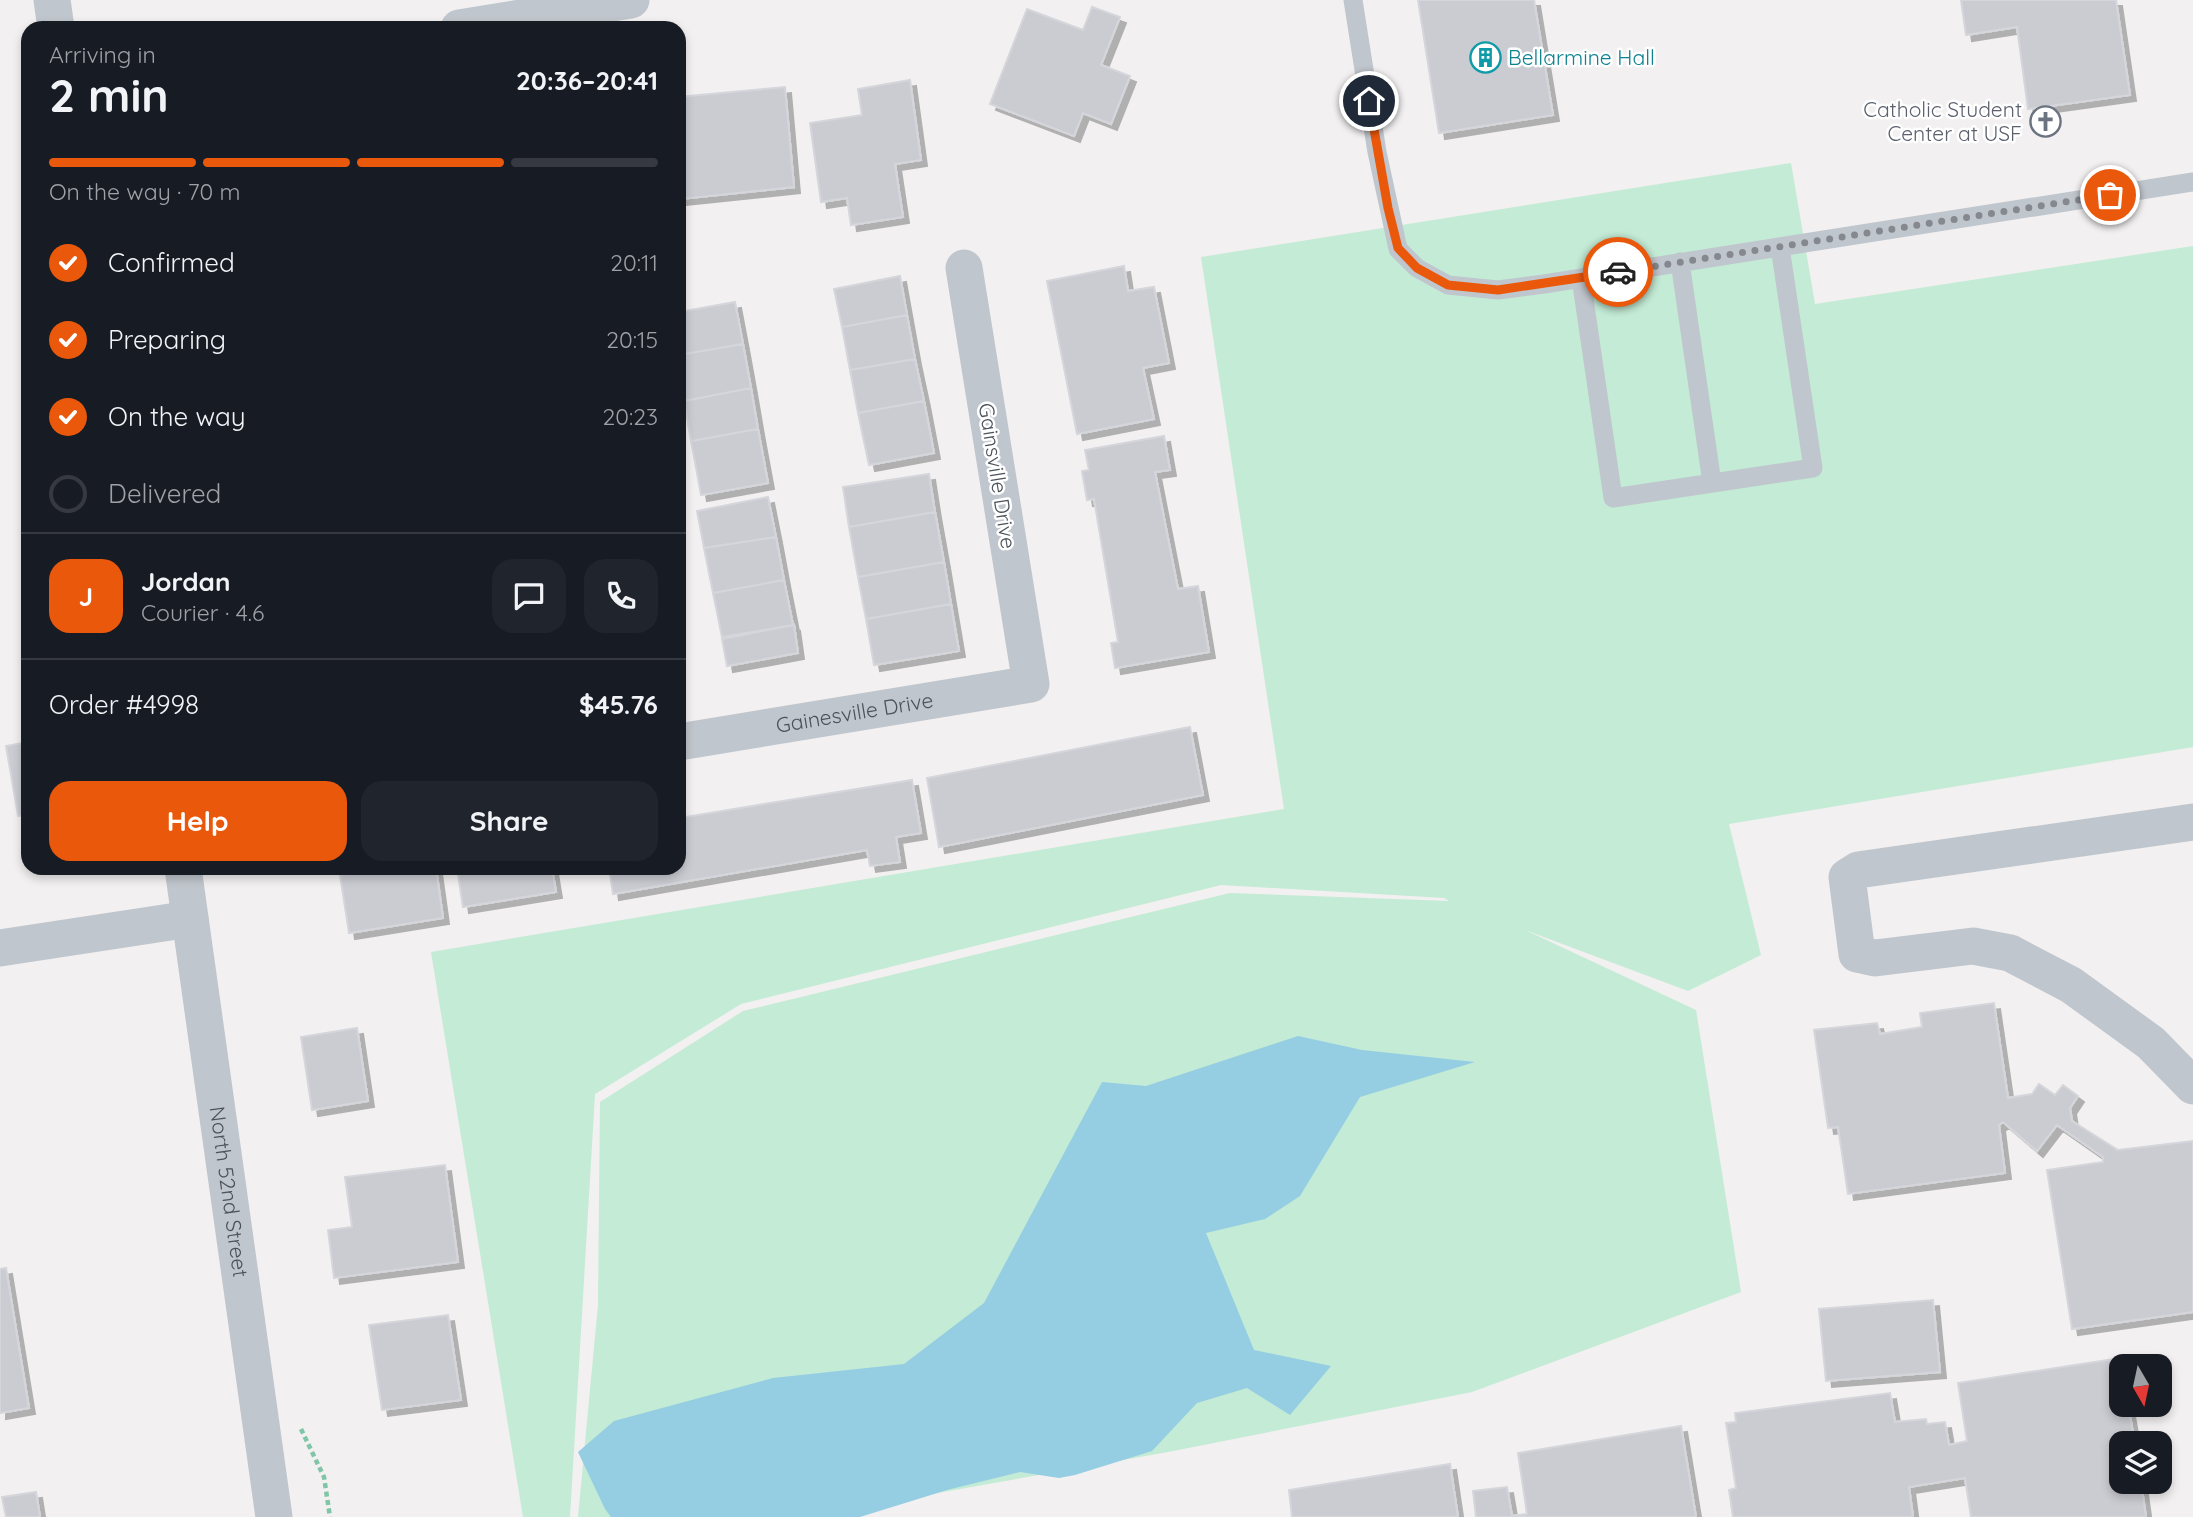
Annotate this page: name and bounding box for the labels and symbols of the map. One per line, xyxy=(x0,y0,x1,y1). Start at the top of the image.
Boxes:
building icon: Bellarmine Hall xyxy=(1468,41,1502,75)
place label: Bellarmine Hall xyxy=(1508,44,1655,70)
pin xyxy=(1339,71,1399,131)
place label: Catholic Student Center at USF xyxy=(1863,96,2022,146)
church icon: Catholic Student Center at USF xyxy=(2028,105,2062,139)
pin xyxy=(2080,165,2140,225)
courier xyxy=(1583,237,1653,307)
street label: Gainsville Drive xyxy=(974,401,1022,551)
street label: Gainesville Drive xyxy=(774,686,935,738)
street label: North 52nd Street xyxy=(205,1105,254,1279)
north arrow xyxy=(2109,1354,2172,1418)

